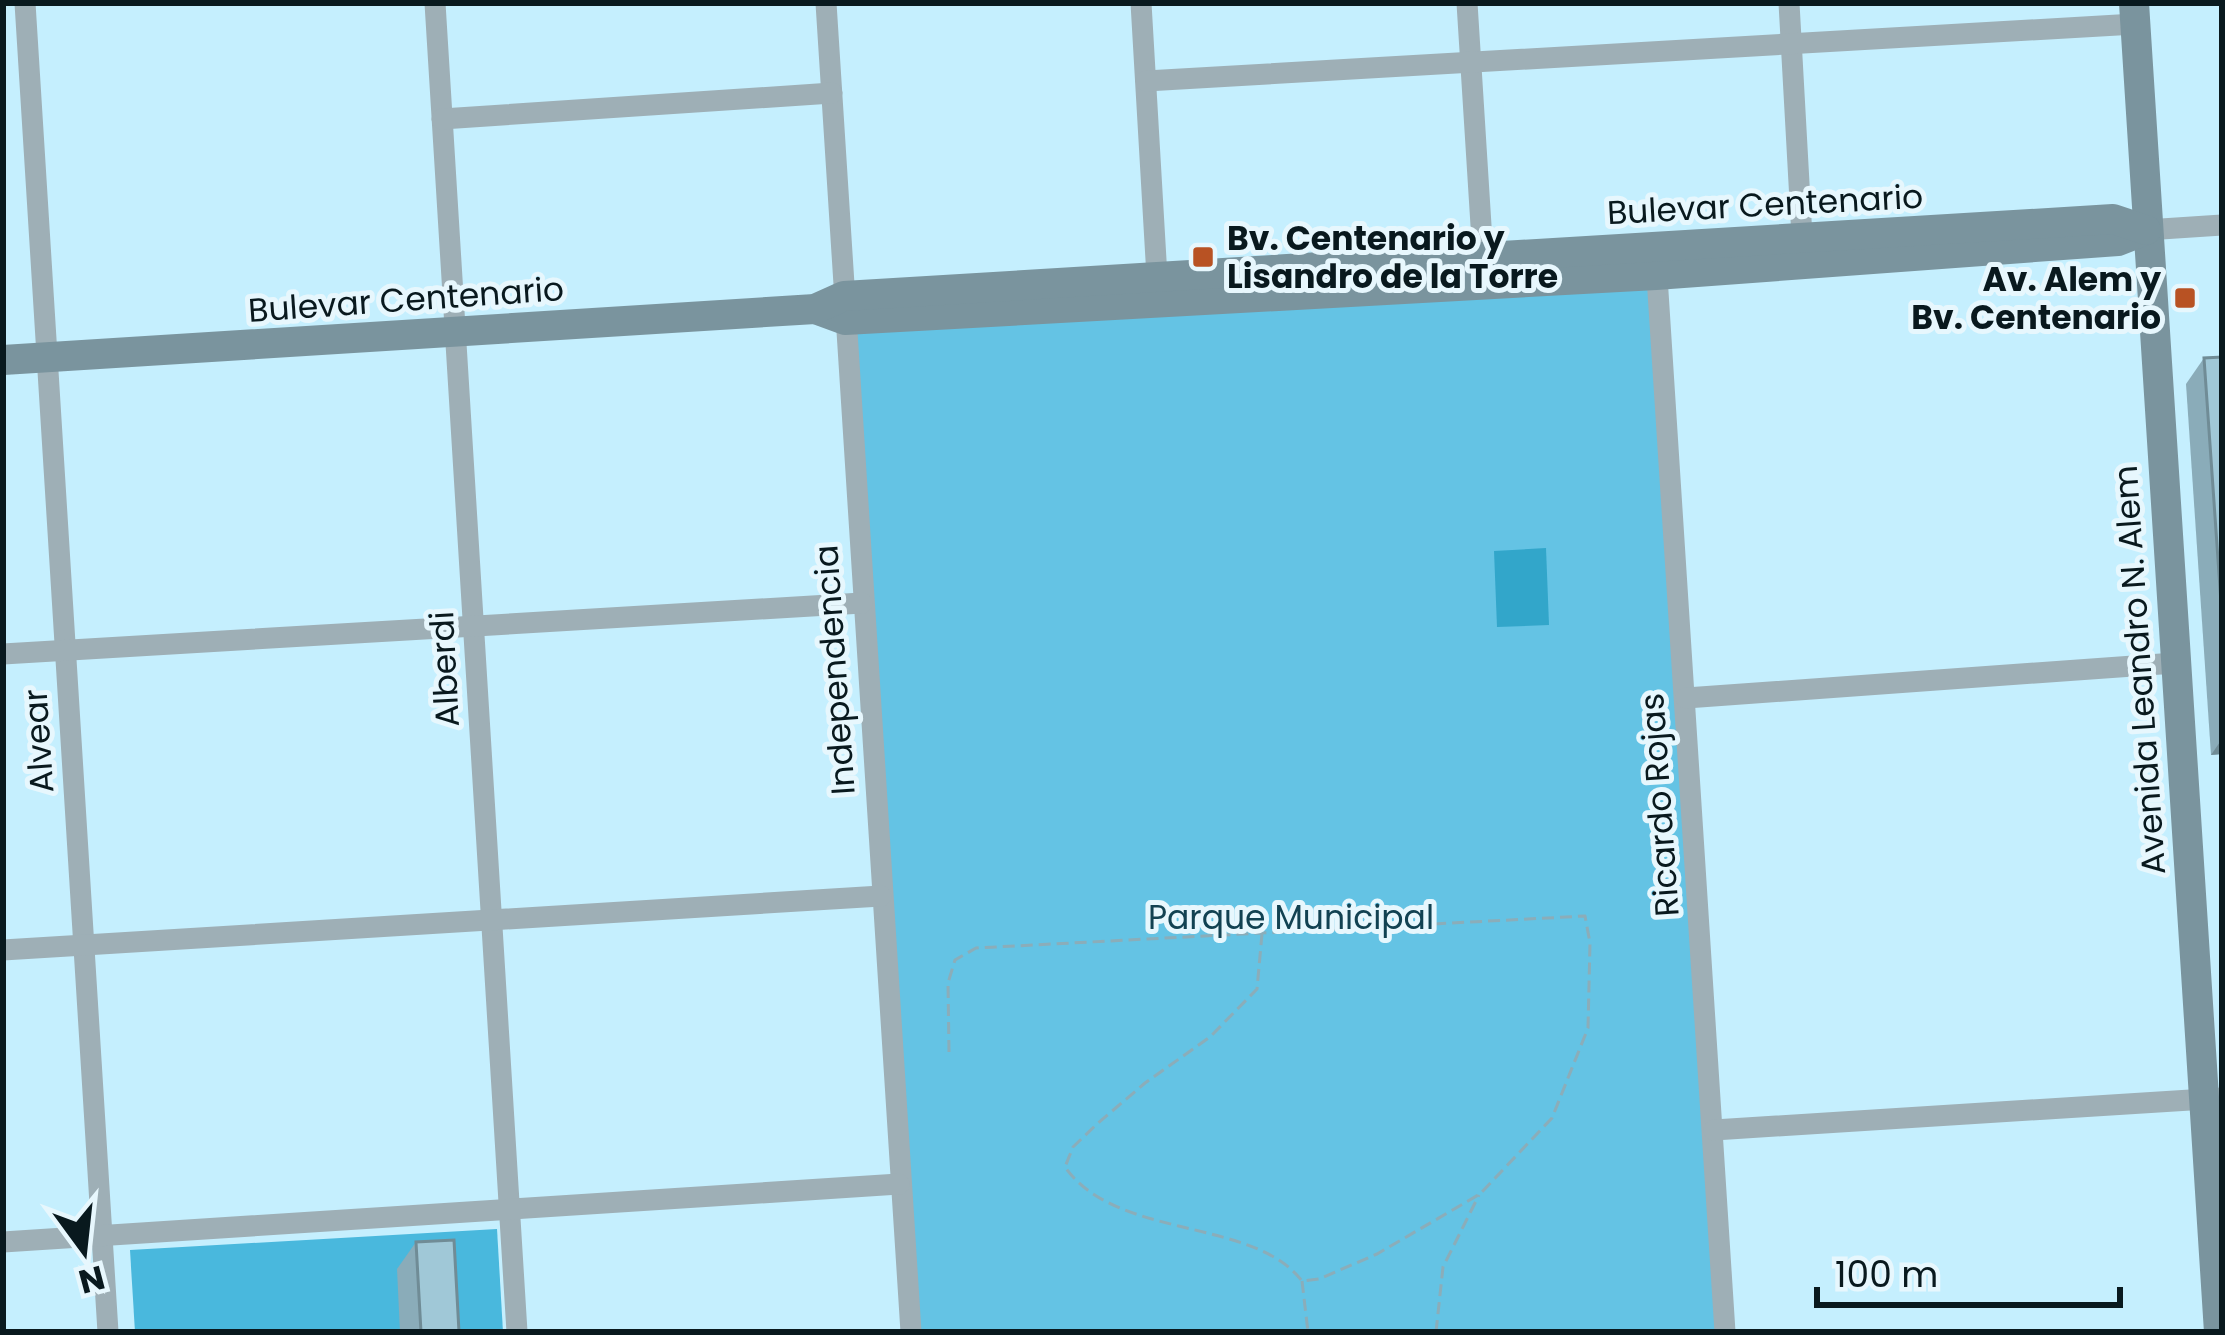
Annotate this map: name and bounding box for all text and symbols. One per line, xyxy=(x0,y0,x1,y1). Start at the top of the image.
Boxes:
street label: Bulevar Centenario xyxy=(1606,173,1924,236)
place label: Bv. Centenario y Lisandro de la Torre xyxy=(1227,215,1558,300)
marker: Bv. Centenario y Lisandro de la Torre xyxy=(1190,244,1216,270)
place label: Av. Alem y Bv. Centenario xyxy=(1911,256,2161,341)
street label: Bulevar Centenario xyxy=(247,265,565,334)
marker: Av. Alem y Bv. Centenario xyxy=(2172,285,2198,311)
street label: Avenida Leandro N. Alem xyxy=(2102,464,2177,876)
street label: Independencia xyxy=(802,544,867,796)
street label: Alberdi xyxy=(418,610,471,728)
street label: Alvear xyxy=(11,687,66,794)
street label: Ricardo Rojas xyxy=(1628,692,1691,918)
park label: Parque Municipal xyxy=(1148,894,1434,941)
north arrow xyxy=(24,1191,144,1311)
scale bar xyxy=(1817,1233,2120,1307)
text: 100 m xyxy=(1835,1249,1938,1300)
text: N xyxy=(74,1254,110,1305)

